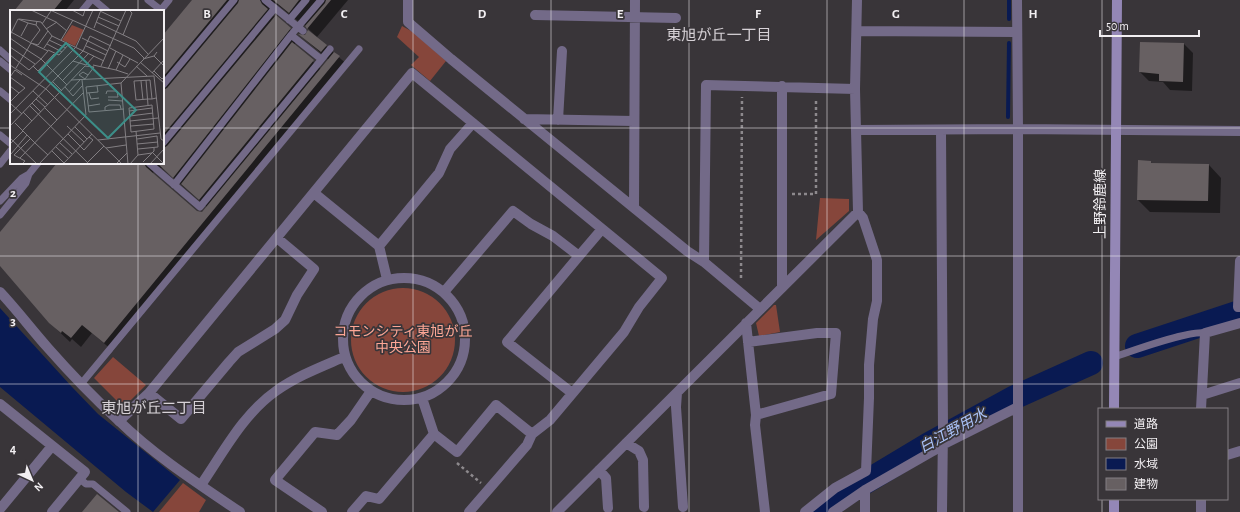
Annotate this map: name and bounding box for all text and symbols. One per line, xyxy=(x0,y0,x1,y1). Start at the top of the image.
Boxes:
text: B xyxy=(203,8,211,21)
text: C xyxy=(341,8,348,21)
text: D xyxy=(478,8,487,21)
text: E xyxy=(617,8,624,21)
text: F xyxy=(755,8,762,21)
text: G xyxy=(892,8,900,21)
text: H xyxy=(1028,8,1038,21)
inset map xyxy=(10,10,164,164)
scale bar xyxy=(1100,12,1199,38)
text: 50 m xyxy=(1106,20,1129,32)
district label: 東旭が丘一丁目 xyxy=(666,27,772,43)
street label: 上野鈴鹿線 xyxy=(1093,169,1108,239)
text: 2 xyxy=(10,187,16,200)
text: 3 xyxy=(10,315,16,328)
park label: コモンシティ東旭が丘 中央公園 xyxy=(333,324,473,355)
district label: 東旭が丘二丁目 xyxy=(101,400,207,416)
water label: 白江野用水 xyxy=(916,404,991,456)
legend xyxy=(1098,408,1228,500)
text: 道路 xyxy=(1134,417,1158,430)
text: 公園 xyxy=(1134,438,1158,450)
text: 4 xyxy=(10,443,17,456)
text: 水域 xyxy=(1134,458,1158,470)
north arrow xyxy=(12,460,52,500)
text: 建物 xyxy=(1134,477,1158,490)
text: N xyxy=(32,480,45,493)

